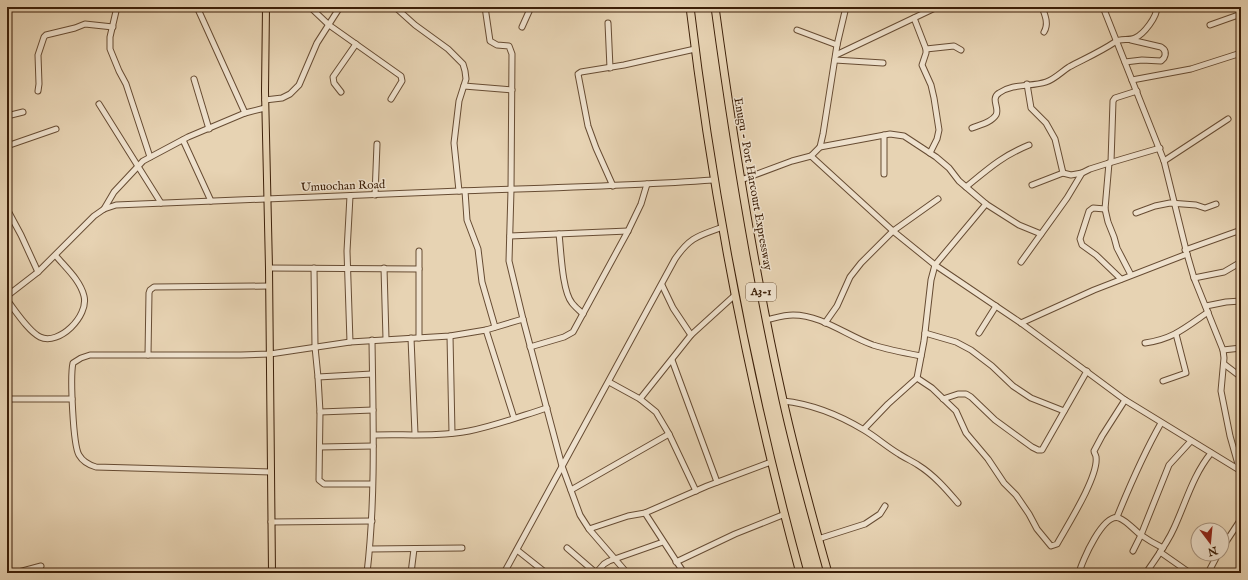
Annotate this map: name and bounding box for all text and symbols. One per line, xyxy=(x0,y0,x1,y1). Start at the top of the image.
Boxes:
street label: Enugu - Port Harcourt Expressway xyxy=(729,96,776,272)
street label: Umuochan Road xyxy=(300,177,386,195)
road number: A3-1 xyxy=(746,283,776,301)
north arrow xyxy=(1190,522,1230,562)
text: N xyxy=(1206,542,1220,559)

